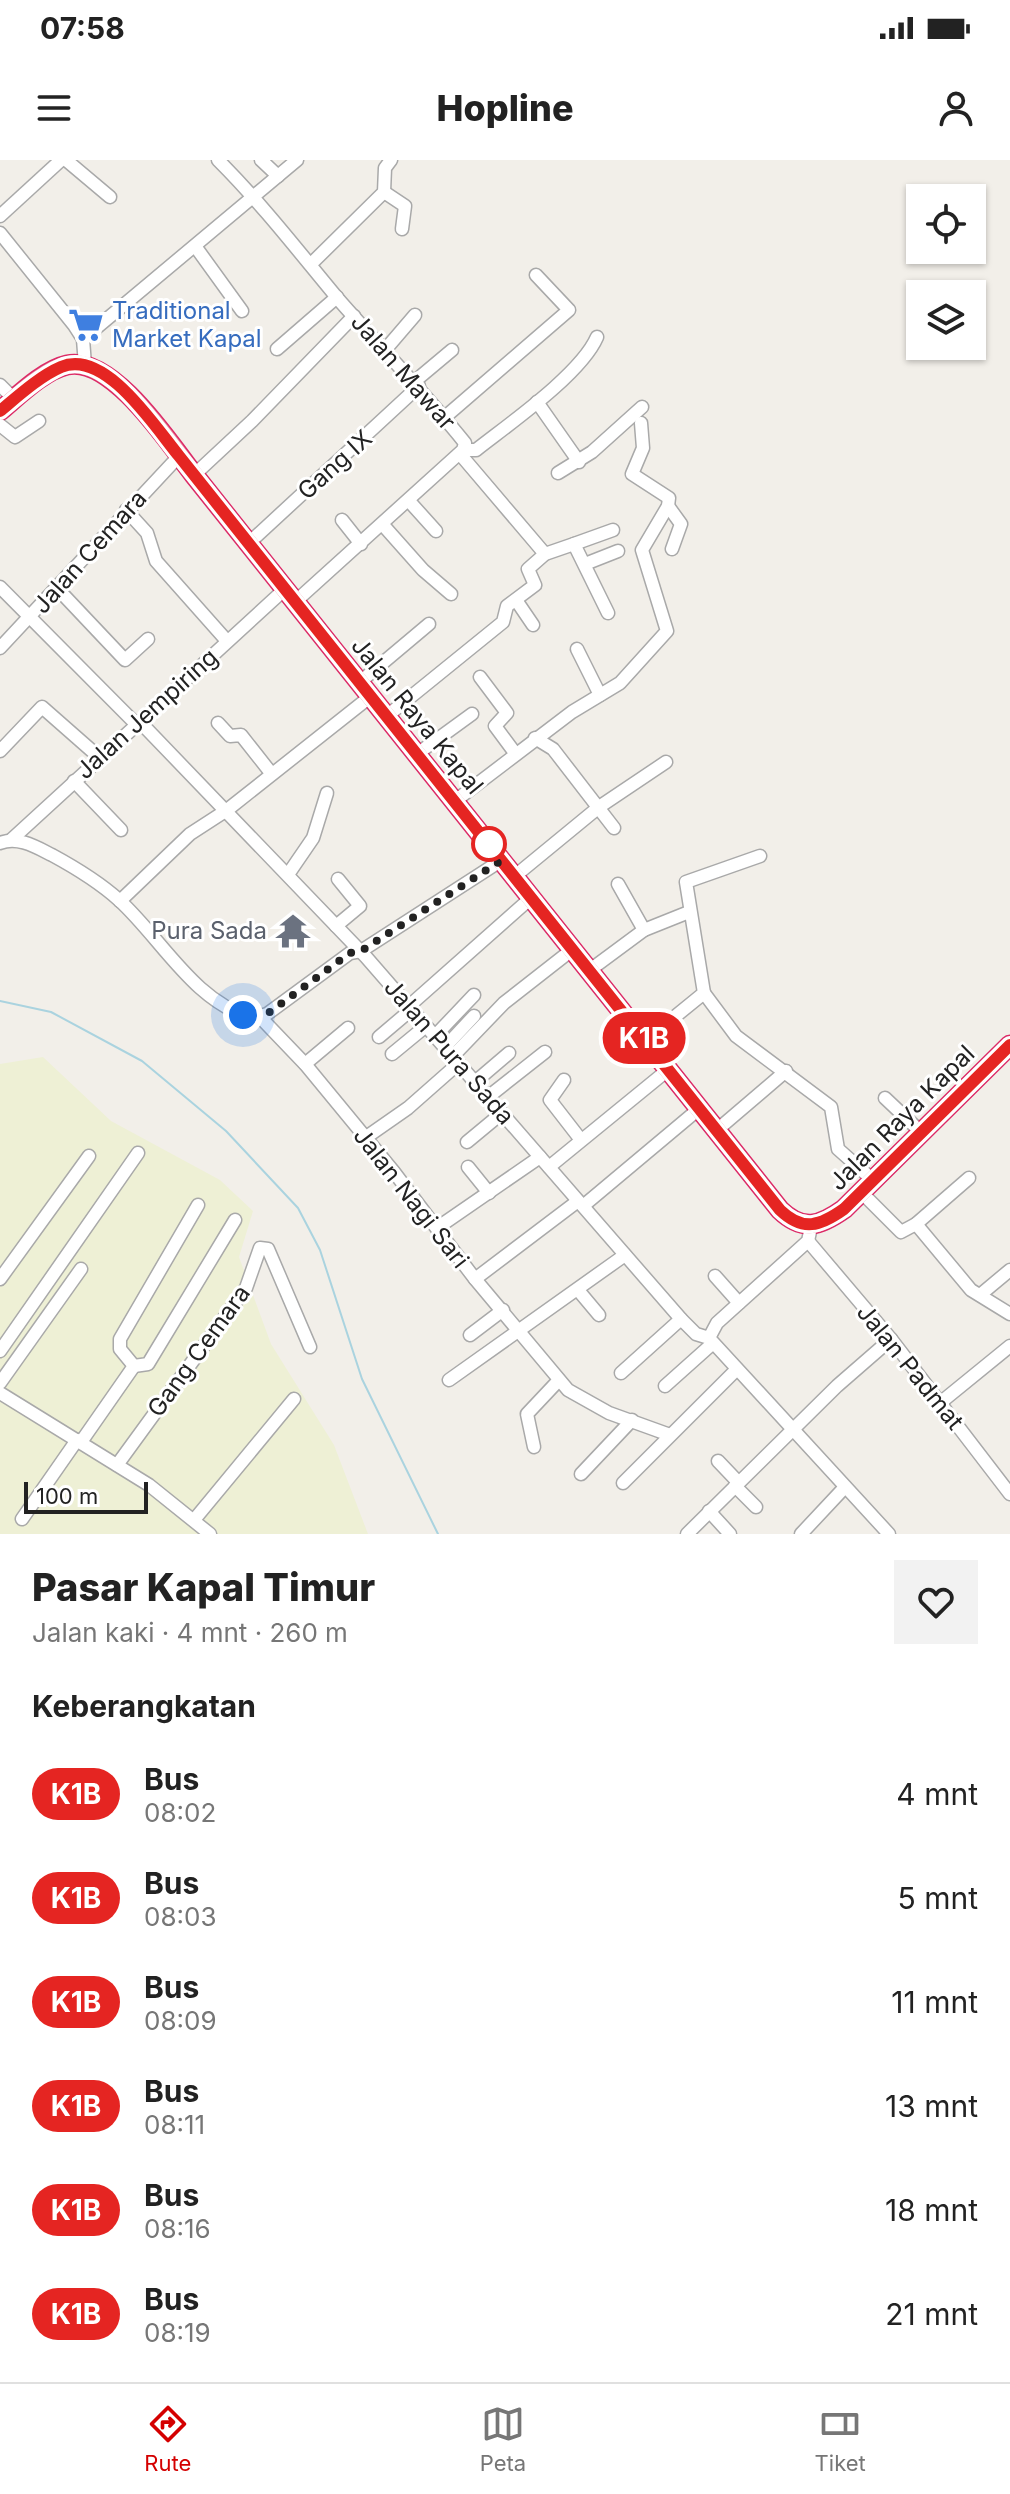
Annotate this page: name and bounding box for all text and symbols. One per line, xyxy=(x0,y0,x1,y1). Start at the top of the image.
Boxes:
text: 07:58 xyxy=(40,10,125,46)
icon: menu xyxy=(32,86,76,130)
text: Hopline xyxy=(436,86,574,130)
icon: person xyxy=(934,86,978,130)
map controls xyxy=(906,184,986,360)
button: locate xyxy=(906,184,986,264)
button: layers xyxy=(906,280,986,360)
place label: Traditional Market Kapal xyxy=(112,296,262,353)
supermarket icon: Traditional Market Kapal xyxy=(67,306,105,344)
street label: Jalan Mawar xyxy=(345,308,462,436)
street label: Gang IX xyxy=(292,424,378,505)
street label: Jalan Cemara xyxy=(27,484,153,619)
street label: Jalan Raya Kapal xyxy=(345,631,489,800)
street label: Jalan Jempiring xyxy=(70,642,224,785)
unlabelled marker xyxy=(472,827,506,861)
temple icon: Pura Sada xyxy=(274,912,312,950)
place label: Pura Sada xyxy=(151,916,267,945)
street label: Jalan Pura Sada xyxy=(378,973,520,1130)
your location xyxy=(223,995,263,1035)
line badge: K1B xyxy=(598,1012,690,1064)
text: K1B xyxy=(619,1021,669,1055)
street label: Jalan Raya Kapal xyxy=(823,1039,980,1196)
street label: Jalan Nagi Sari xyxy=(348,1122,475,1274)
street label: Gang Cemara xyxy=(141,1279,256,1422)
street label: Jalan Padmat xyxy=(851,1298,970,1435)
scale bar xyxy=(24,1478,148,1514)
text: 100 m xyxy=(36,1483,98,1509)
button: heart xyxy=(894,1560,978,1644)
text: Pasar Kapal Timur xyxy=(32,1564,375,1610)
text: Jalan kaki · 4 mnt · 260 m xyxy=(32,1617,348,1648)
text: Keberangkatan xyxy=(32,1688,256,1724)
text: Bus xyxy=(144,1761,199,1797)
text: 4 mnt xyxy=(896,1776,978,1812)
text: K1B xyxy=(51,1777,101,1811)
text: 08:02 xyxy=(144,1797,216,1828)
text: Bus xyxy=(144,1865,199,1901)
text: 5 mnt xyxy=(898,1880,978,1916)
text: K1B xyxy=(51,1881,101,1915)
text: 08:03 xyxy=(144,1901,216,1932)
text: Bus xyxy=(144,1969,199,2005)
text: 11 mnt xyxy=(891,1984,978,2020)
text: K1B xyxy=(51,1985,101,2019)
text: 08:09 xyxy=(144,2005,217,2036)
text: Bus xyxy=(144,2073,199,2109)
text: 13 mnt xyxy=(885,2088,978,2124)
text: K1B xyxy=(51,2089,101,2123)
text: 08:11 xyxy=(144,2109,205,2140)
text: Bus xyxy=(144,2177,199,2213)
text: 18 mnt xyxy=(885,2192,978,2228)
text: K1B xyxy=(51,2193,101,2227)
text: 08:16 xyxy=(144,2213,211,2244)
text: Bus xyxy=(144,2281,199,2317)
text: 21 mnt xyxy=(885,2296,978,2332)
text: K1B xyxy=(51,2297,101,2331)
text: 08:19 xyxy=(144,2317,211,2348)
tab: Rute xyxy=(144,2402,191,2476)
tab: Peta xyxy=(480,2402,526,2476)
tab: Tiket xyxy=(815,2402,866,2476)

